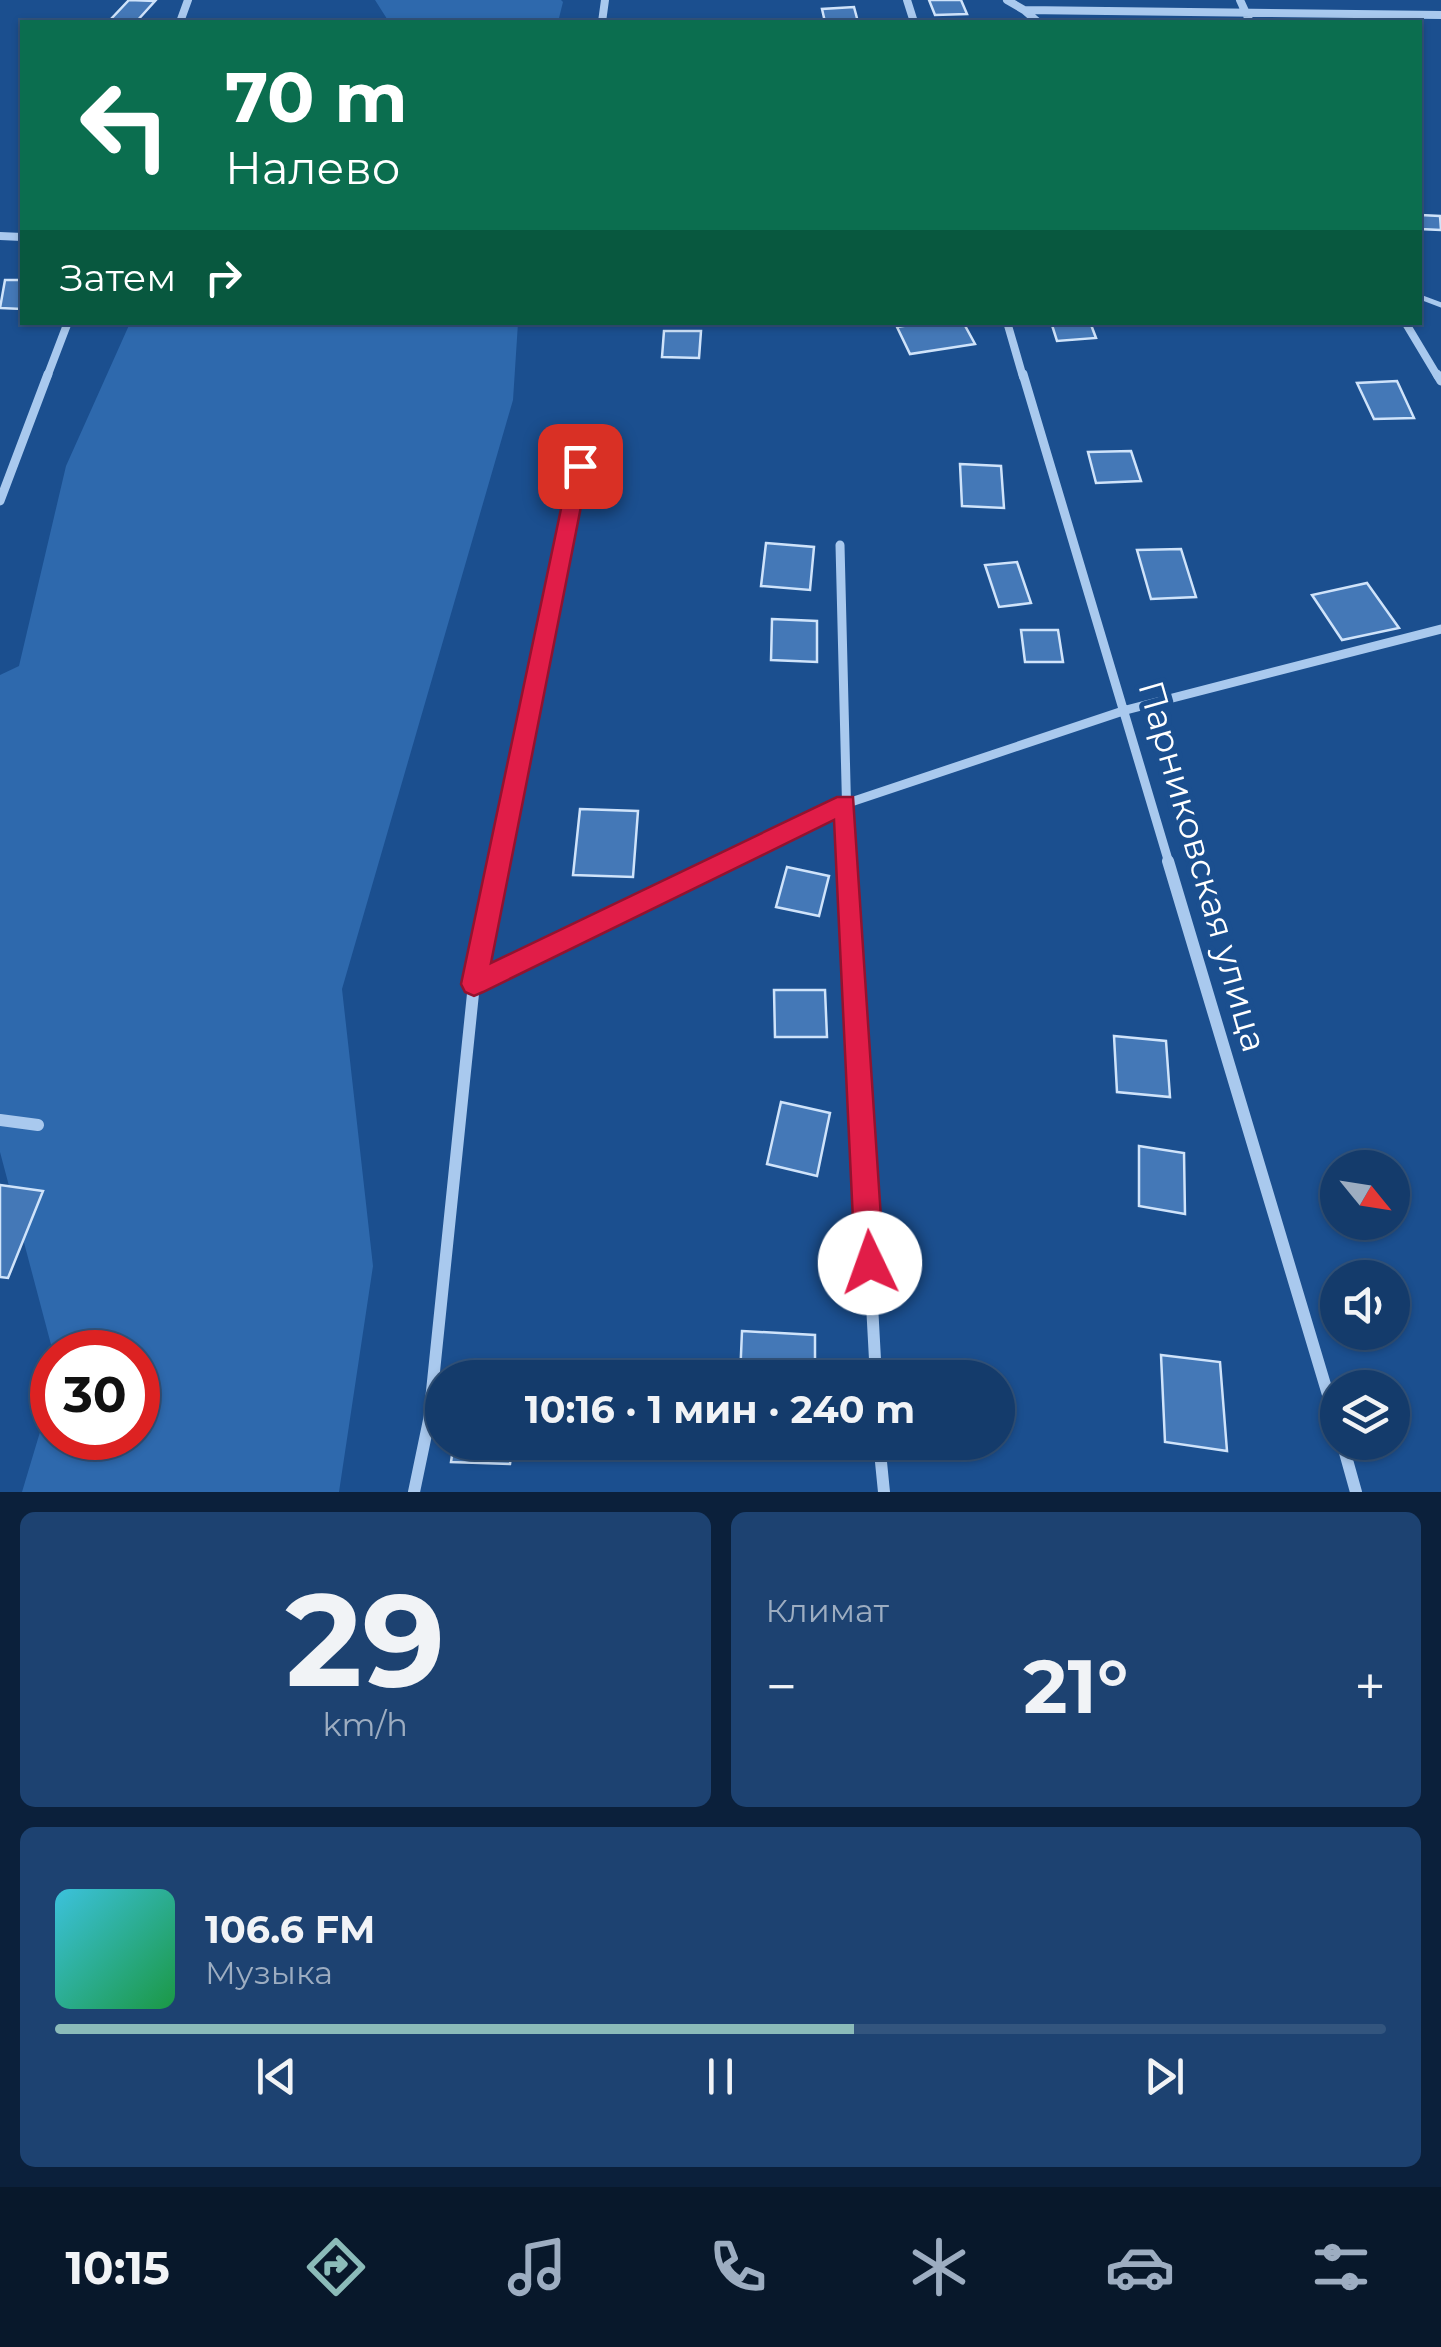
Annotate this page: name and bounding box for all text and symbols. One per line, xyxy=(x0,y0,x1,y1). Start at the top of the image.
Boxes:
text: 70 m xyxy=(225,54,408,140)
icon: left xyxy=(60,60,190,190)
text: Налево xyxy=(225,140,400,195)
icon: right xyxy=(196,250,251,305)
text: Затем xyxy=(60,254,176,301)
pin xyxy=(538,424,623,509)
icon: arrive xyxy=(553,439,608,494)
street label: Парниковская улица xyxy=(1129,676,1277,1056)
north arrow xyxy=(1320,1150,1410,1240)
map controls xyxy=(1320,1150,1410,1460)
position arrow xyxy=(818,1211,922,1315)
button: sound xyxy=(1320,1260,1410,1350)
speed limit sign: 30 xyxy=(30,1330,160,1460)
button: layers xyxy=(1320,1370,1410,1460)
text: 10:16 · 1 мин · 240 m xyxy=(525,1386,915,1433)
text: 29 xyxy=(285,1560,445,1719)
text: Климат xyxy=(766,1591,889,1630)
text: 21° xyxy=(1023,1640,1128,1732)
text: − xyxy=(766,1653,797,1720)
text: + xyxy=(1354,1653,1386,1720)
text: km/h xyxy=(323,1705,408,1744)
text: 106.6 FM xyxy=(205,1906,375,1953)
text: Музыка xyxy=(205,1953,333,1992)
icon: previous xyxy=(249,2049,304,2104)
icon: pause xyxy=(693,2049,748,2104)
icon: next xyxy=(1137,2049,1192,2104)
icon: directions xyxy=(301,2232,371,2302)
icon: music xyxy=(502,2232,572,2302)
icon: phone xyxy=(703,2232,773,2302)
icon: climate xyxy=(904,2232,974,2302)
icon: car xyxy=(1105,2232,1175,2302)
icon: filters xyxy=(1306,2232,1376,2302)
text: 10:15 xyxy=(65,2240,170,2295)

